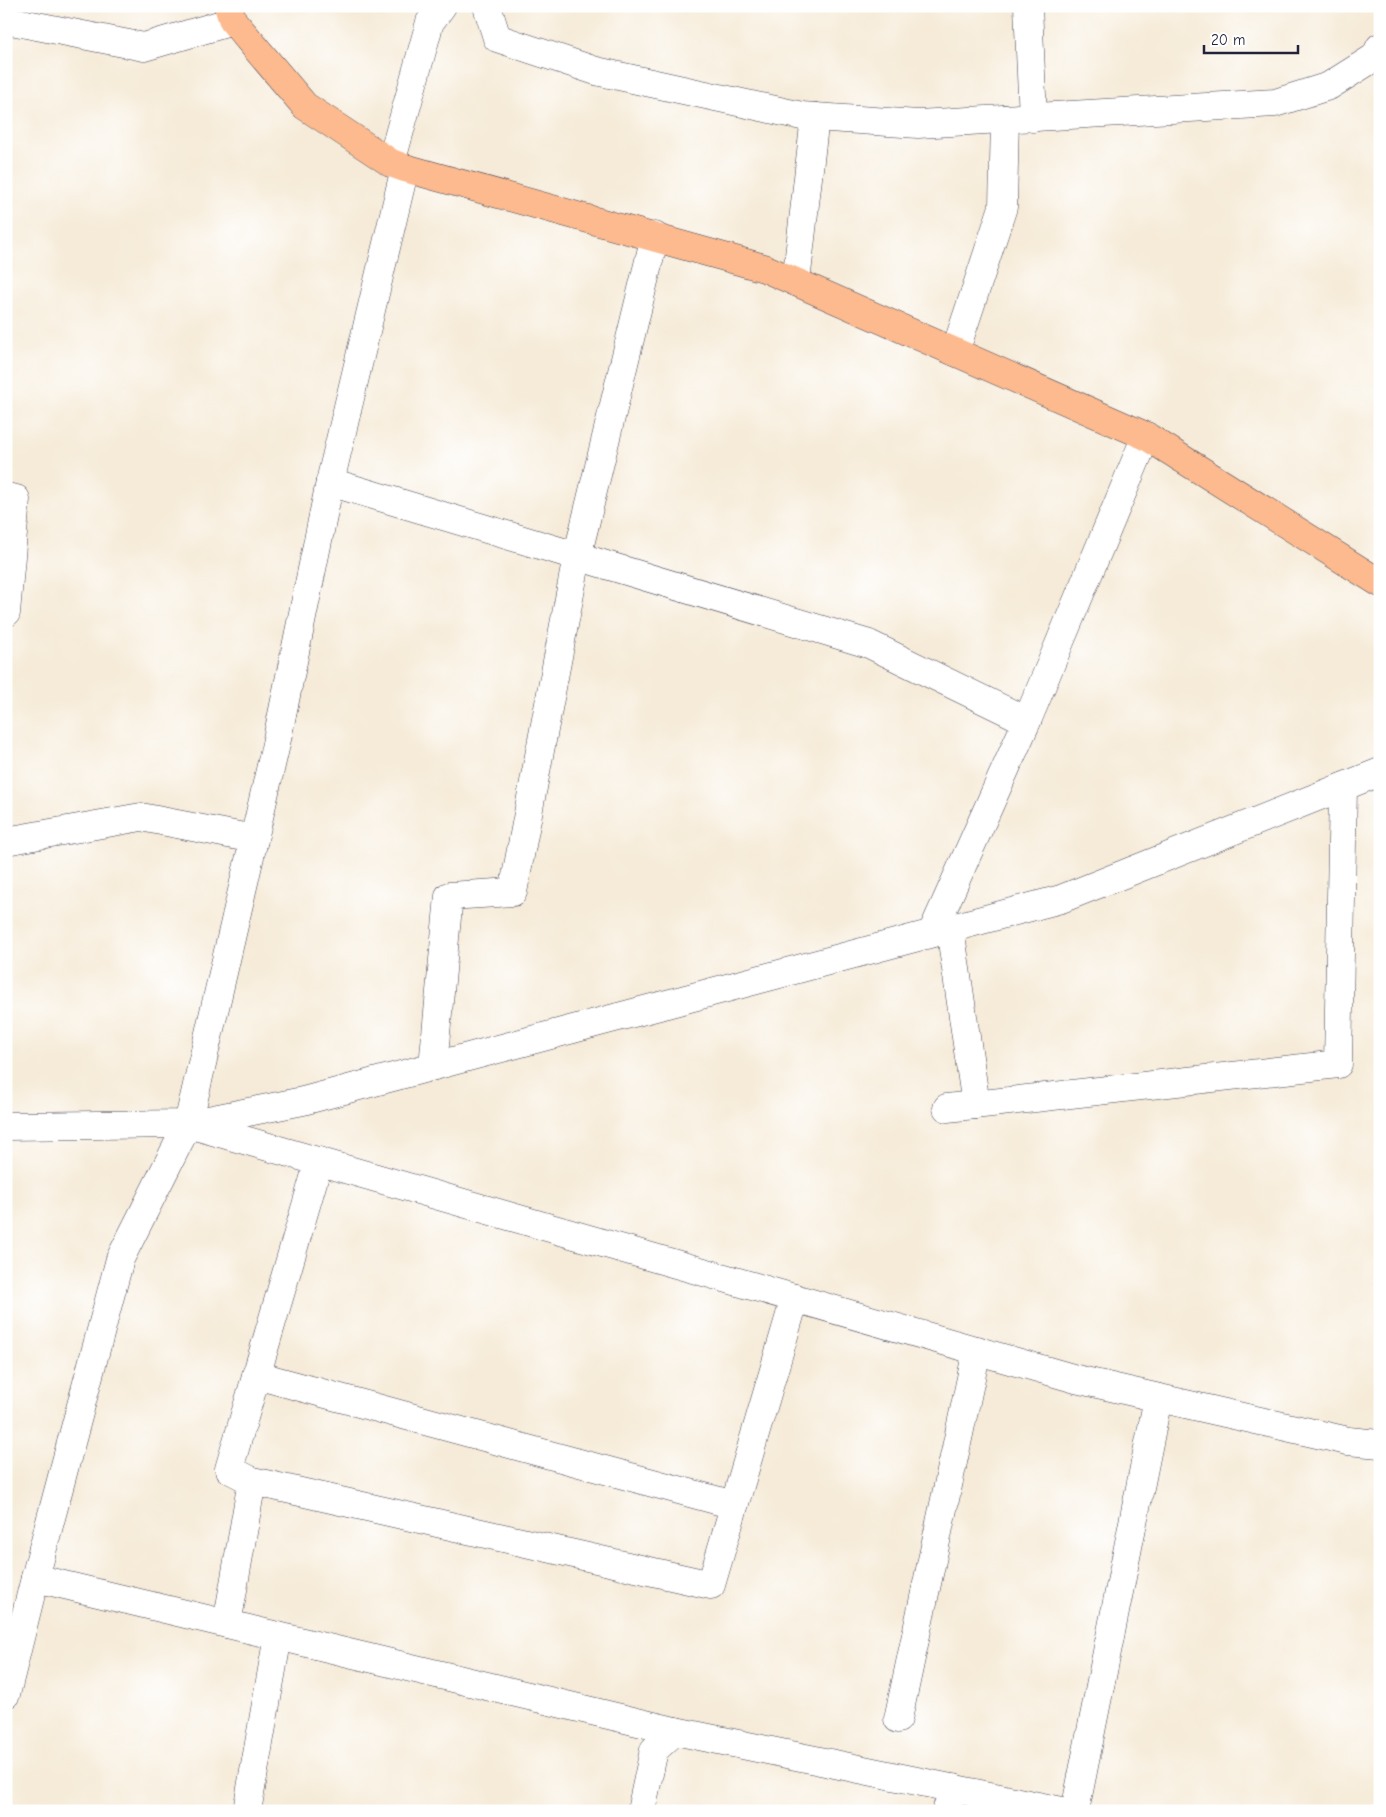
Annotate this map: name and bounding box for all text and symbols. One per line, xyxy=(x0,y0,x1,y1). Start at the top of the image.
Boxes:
scale bar xyxy=(1204,22,1297,54)
text: 20 m xyxy=(1211,31,1245,49)

